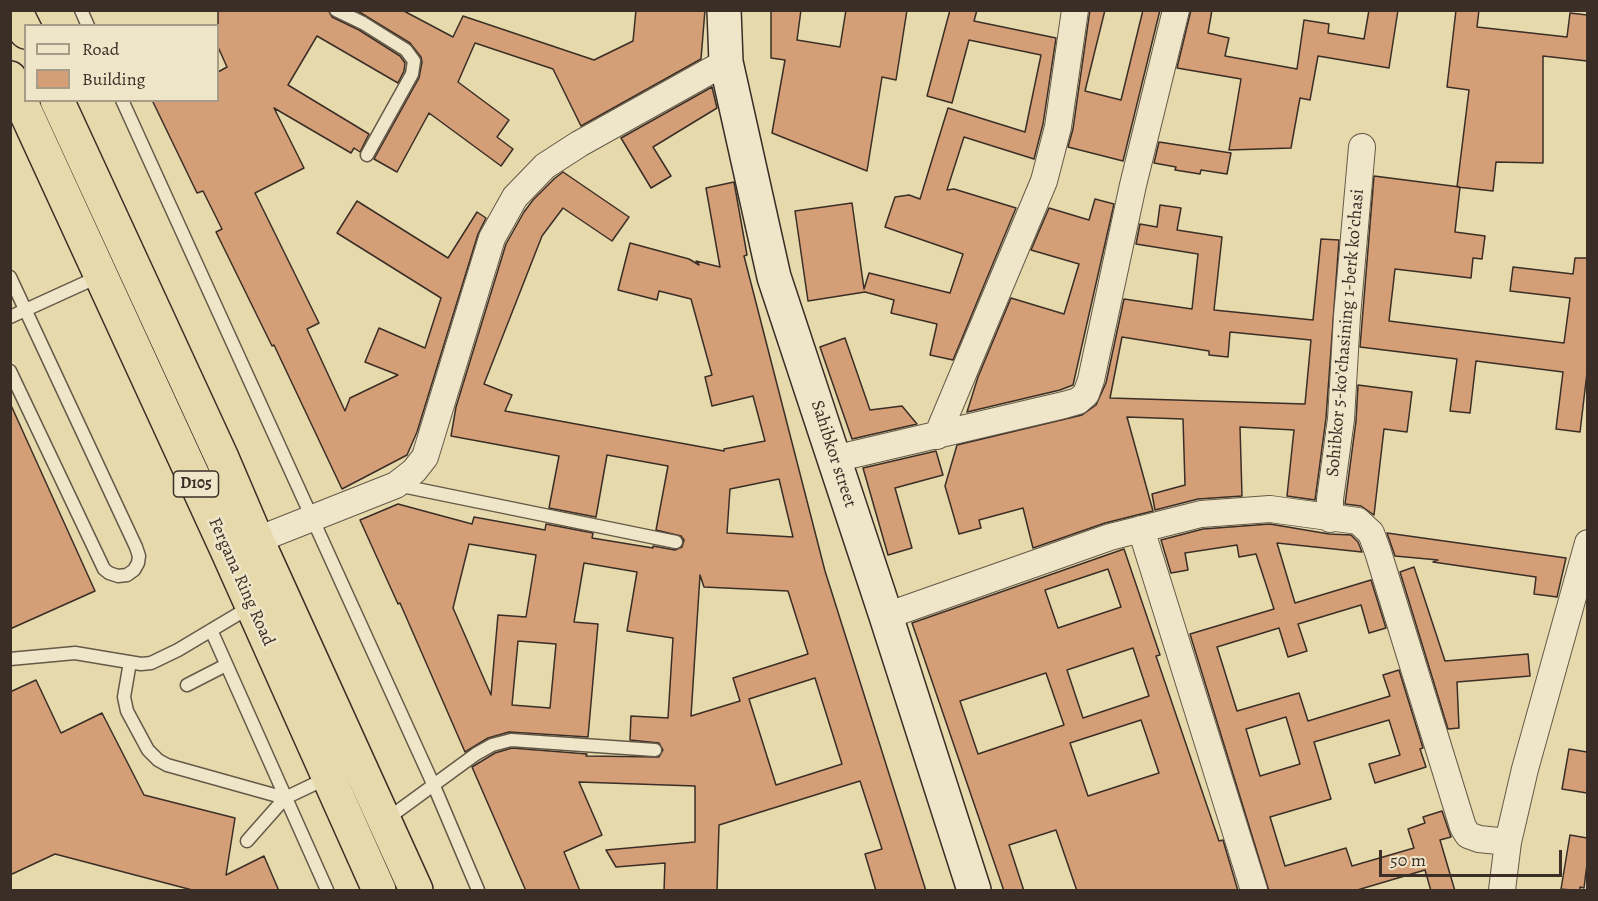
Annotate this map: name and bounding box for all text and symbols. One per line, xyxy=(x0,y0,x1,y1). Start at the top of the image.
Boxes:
legend xyxy=(24,24,219,102)
text: Road xyxy=(82,37,119,61)
text: Building xyxy=(82,67,146,91)
street label: Sohibkor 5-koʼchasining 1-berk koʼchasi xyxy=(1323,188,1369,478)
street label: Sahibkor street xyxy=(806,398,860,510)
road number: D105 xyxy=(174,471,218,497)
street label: Fergana Ring Road xyxy=(203,514,279,650)
scale bar xyxy=(1382,838,1565,876)
text: 50 m xyxy=(1390,848,1426,872)

